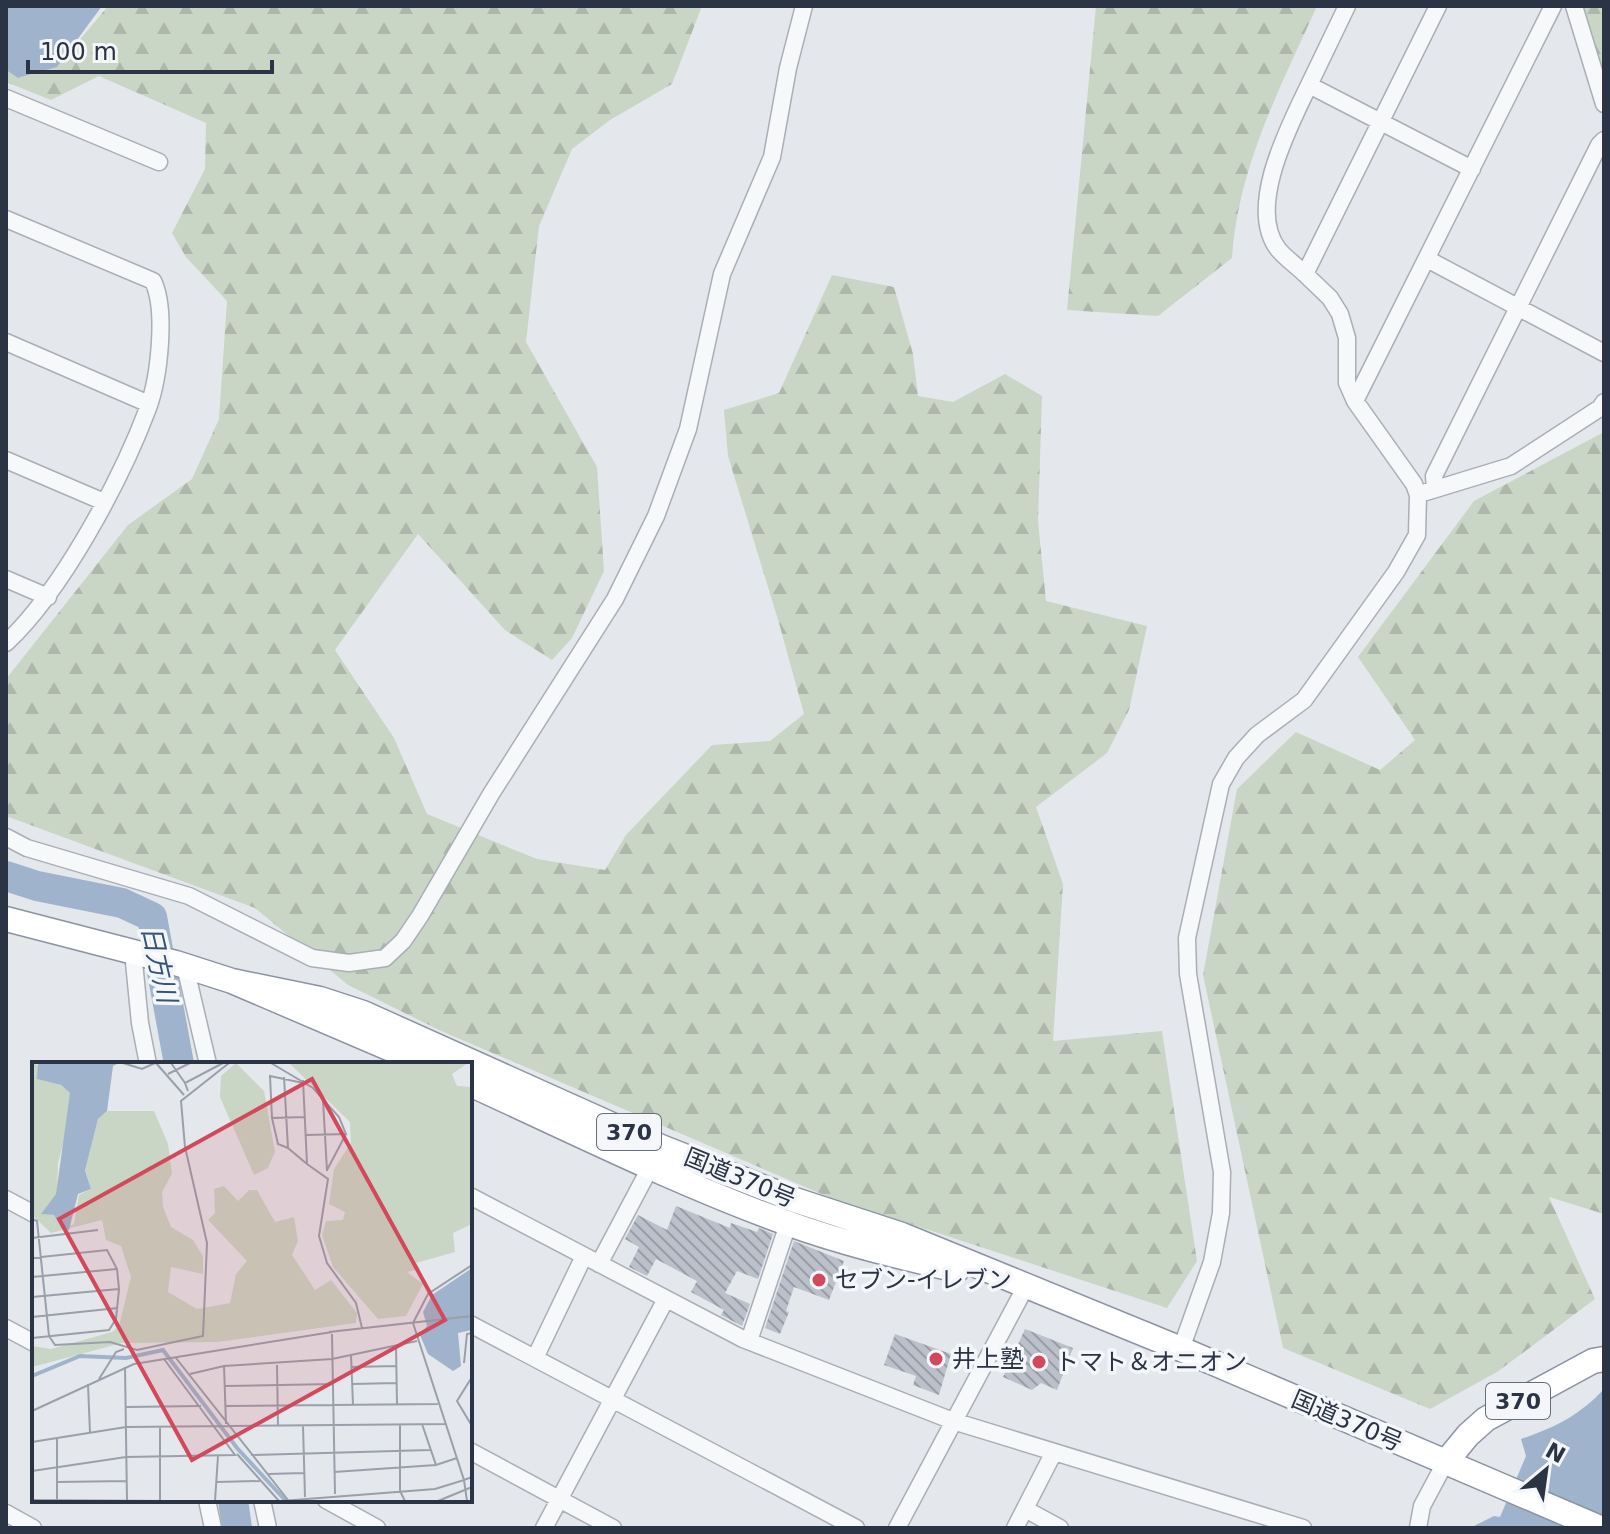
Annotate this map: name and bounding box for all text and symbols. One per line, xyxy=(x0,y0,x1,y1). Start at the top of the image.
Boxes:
scale bar xyxy=(28,24,272,74)
text: 100 m xyxy=(40,38,117,66)
water label: 日方川 xyxy=(136,923,183,1008)
inset map xyxy=(32,1062,472,1502)
road number: 370 xyxy=(597,1114,661,1150)
street label: 国道370号 xyxy=(680,1143,800,1213)
place label: セブン-イレブン xyxy=(835,1266,1012,1294)
marker: セブン-イレブン xyxy=(810,1271,828,1289)
place label: 井上塾 xyxy=(952,1345,1024,1373)
place label: トマト＆オニオン xyxy=(1055,1348,1247,1376)
marker: 井上塾 xyxy=(927,1350,945,1368)
marker: トマト＆オニオン xyxy=(1030,1353,1048,1371)
road number: 370 xyxy=(1486,1383,1550,1419)
street label: 国道370号 xyxy=(1287,1385,1407,1457)
north arrow xyxy=(1506,1430,1586,1510)
text: N xyxy=(1541,1438,1570,1468)

